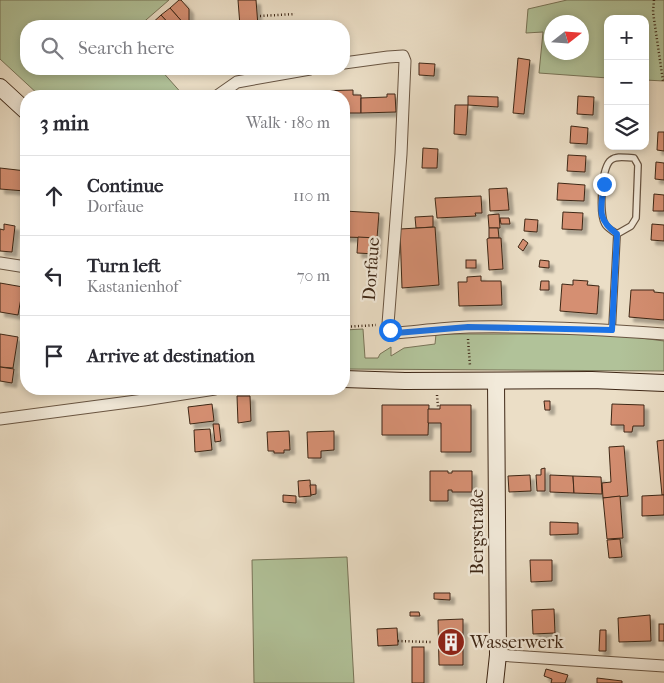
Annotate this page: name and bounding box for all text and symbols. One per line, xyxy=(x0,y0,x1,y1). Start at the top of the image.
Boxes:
north arrow xyxy=(544,15,589,60)
map controls xyxy=(604,15,649,150)
button: + xyxy=(604,15,649,60)
search box xyxy=(20,20,350,75)
icon: search xyxy=(38,34,66,62)
text: Search here xyxy=(78,37,174,59)
button: − xyxy=(604,60,649,105)
button: layers xyxy=(604,105,649,150)
text: 3 min xyxy=(40,111,89,135)
text: Walk · 180 m xyxy=(246,113,330,132)
route end xyxy=(593,173,616,196)
text: Continue xyxy=(87,175,163,197)
icon: ahead xyxy=(40,182,68,210)
text: 110 m xyxy=(293,186,330,205)
text: Dorfaue xyxy=(87,197,144,216)
street label: Dorfaue xyxy=(359,236,384,301)
text: Turn left xyxy=(87,255,161,277)
icon: left xyxy=(40,262,68,290)
text: 70 m xyxy=(297,266,330,285)
text: Kastanienhof xyxy=(87,277,179,296)
route start xyxy=(379,319,402,342)
icon: arrive xyxy=(40,342,68,370)
text: Arrive at destination xyxy=(87,345,255,367)
street label: Bergstraße xyxy=(467,489,488,575)
building icon: Wasserwerk xyxy=(436,627,466,657)
place label: Wasserwerk xyxy=(469,632,564,653)

